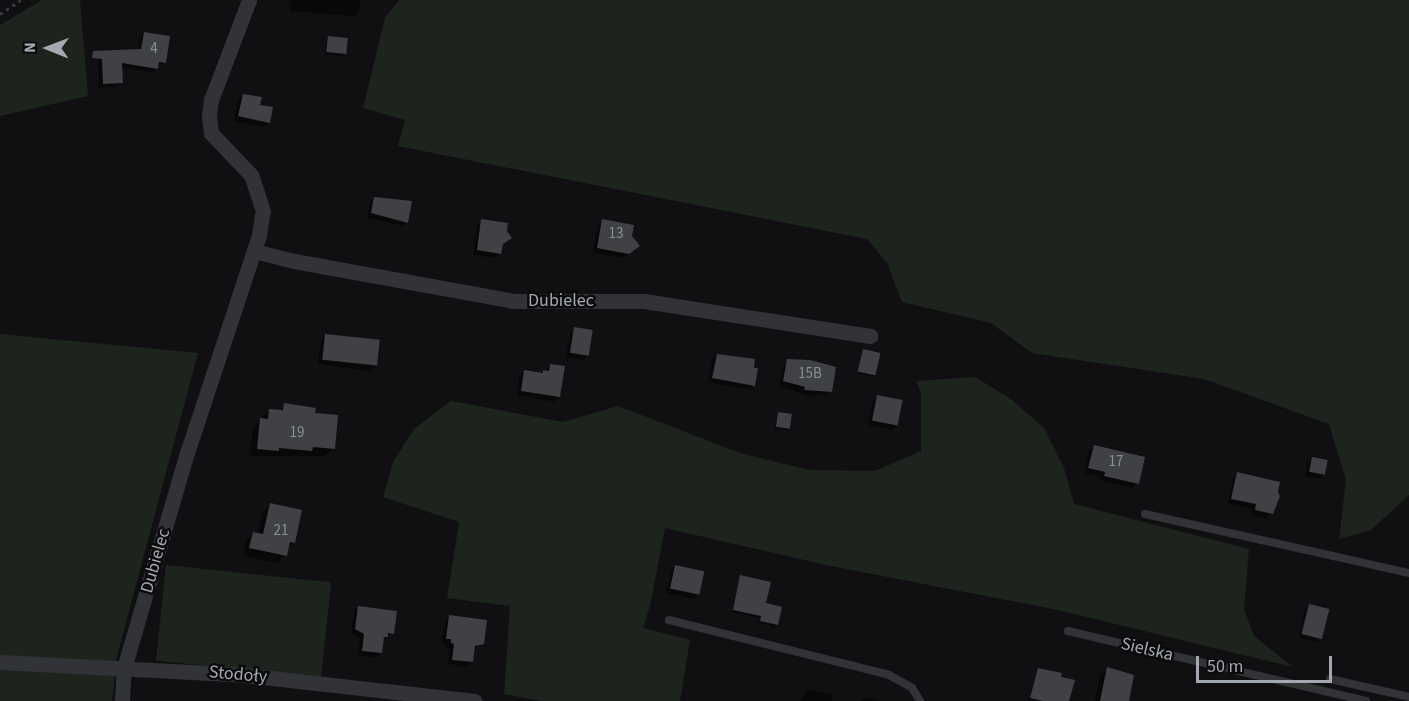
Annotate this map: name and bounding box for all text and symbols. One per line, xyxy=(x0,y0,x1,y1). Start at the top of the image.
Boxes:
north arrow xyxy=(18,18,78,78)
house number: 4 xyxy=(150,40,158,58)
text: N xyxy=(19,42,41,53)
house number: 13 xyxy=(609,225,623,243)
street label: Dubielec xyxy=(528,290,594,312)
house number: 15B xyxy=(798,365,822,383)
house number: 19 xyxy=(290,424,304,442)
house number: 17 xyxy=(1109,453,1123,471)
house number: 21 xyxy=(274,522,288,540)
street label: Dubielec xyxy=(137,526,175,596)
street label: Sielska xyxy=(1119,634,1175,666)
scale bar xyxy=(1199,644,1336,682)
text: 50 m xyxy=(1207,654,1243,679)
street label: Stodoły xyxy=(208,662,268,688)

